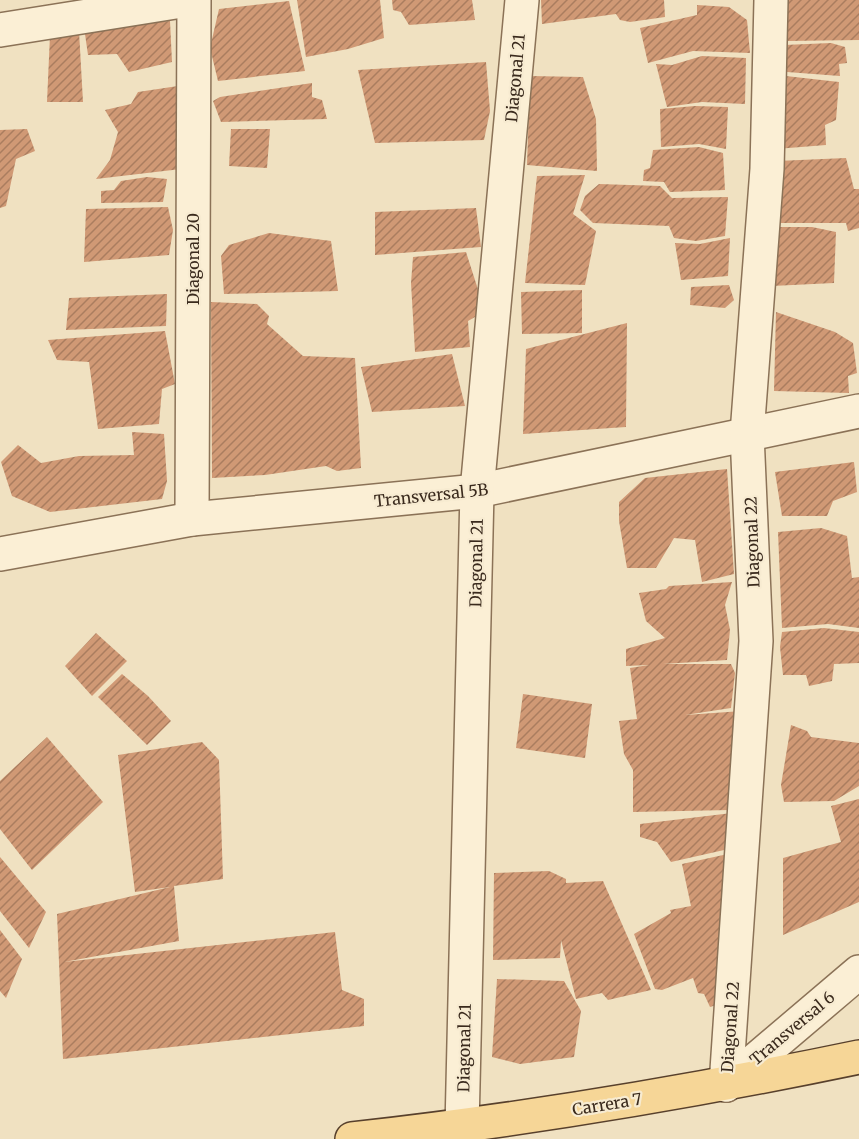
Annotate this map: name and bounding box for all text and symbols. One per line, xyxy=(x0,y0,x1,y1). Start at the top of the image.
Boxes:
street label: Diagonal 21 xyxy=(501,33,529,123)
street label: Diagonal 20 xyxy=(183,213,203,305)
street label: Transversal 5B xyxy=(373,479,489,511)
street label: Diagonal 22 xyxy=(740,496,764,588)
street label: Diagonal 21 xyxy=(465,518,487,608)
street label: Diagonal 22 xyxy=(717,981,743,1073)
street label: Transversal 6 xyxy=(745,987,839,1069)
street label: Diagonal 21 xyxy=(453,1003,475,1093)
street label: Carrera 7 xyxy=(571,1089,643,1119)

